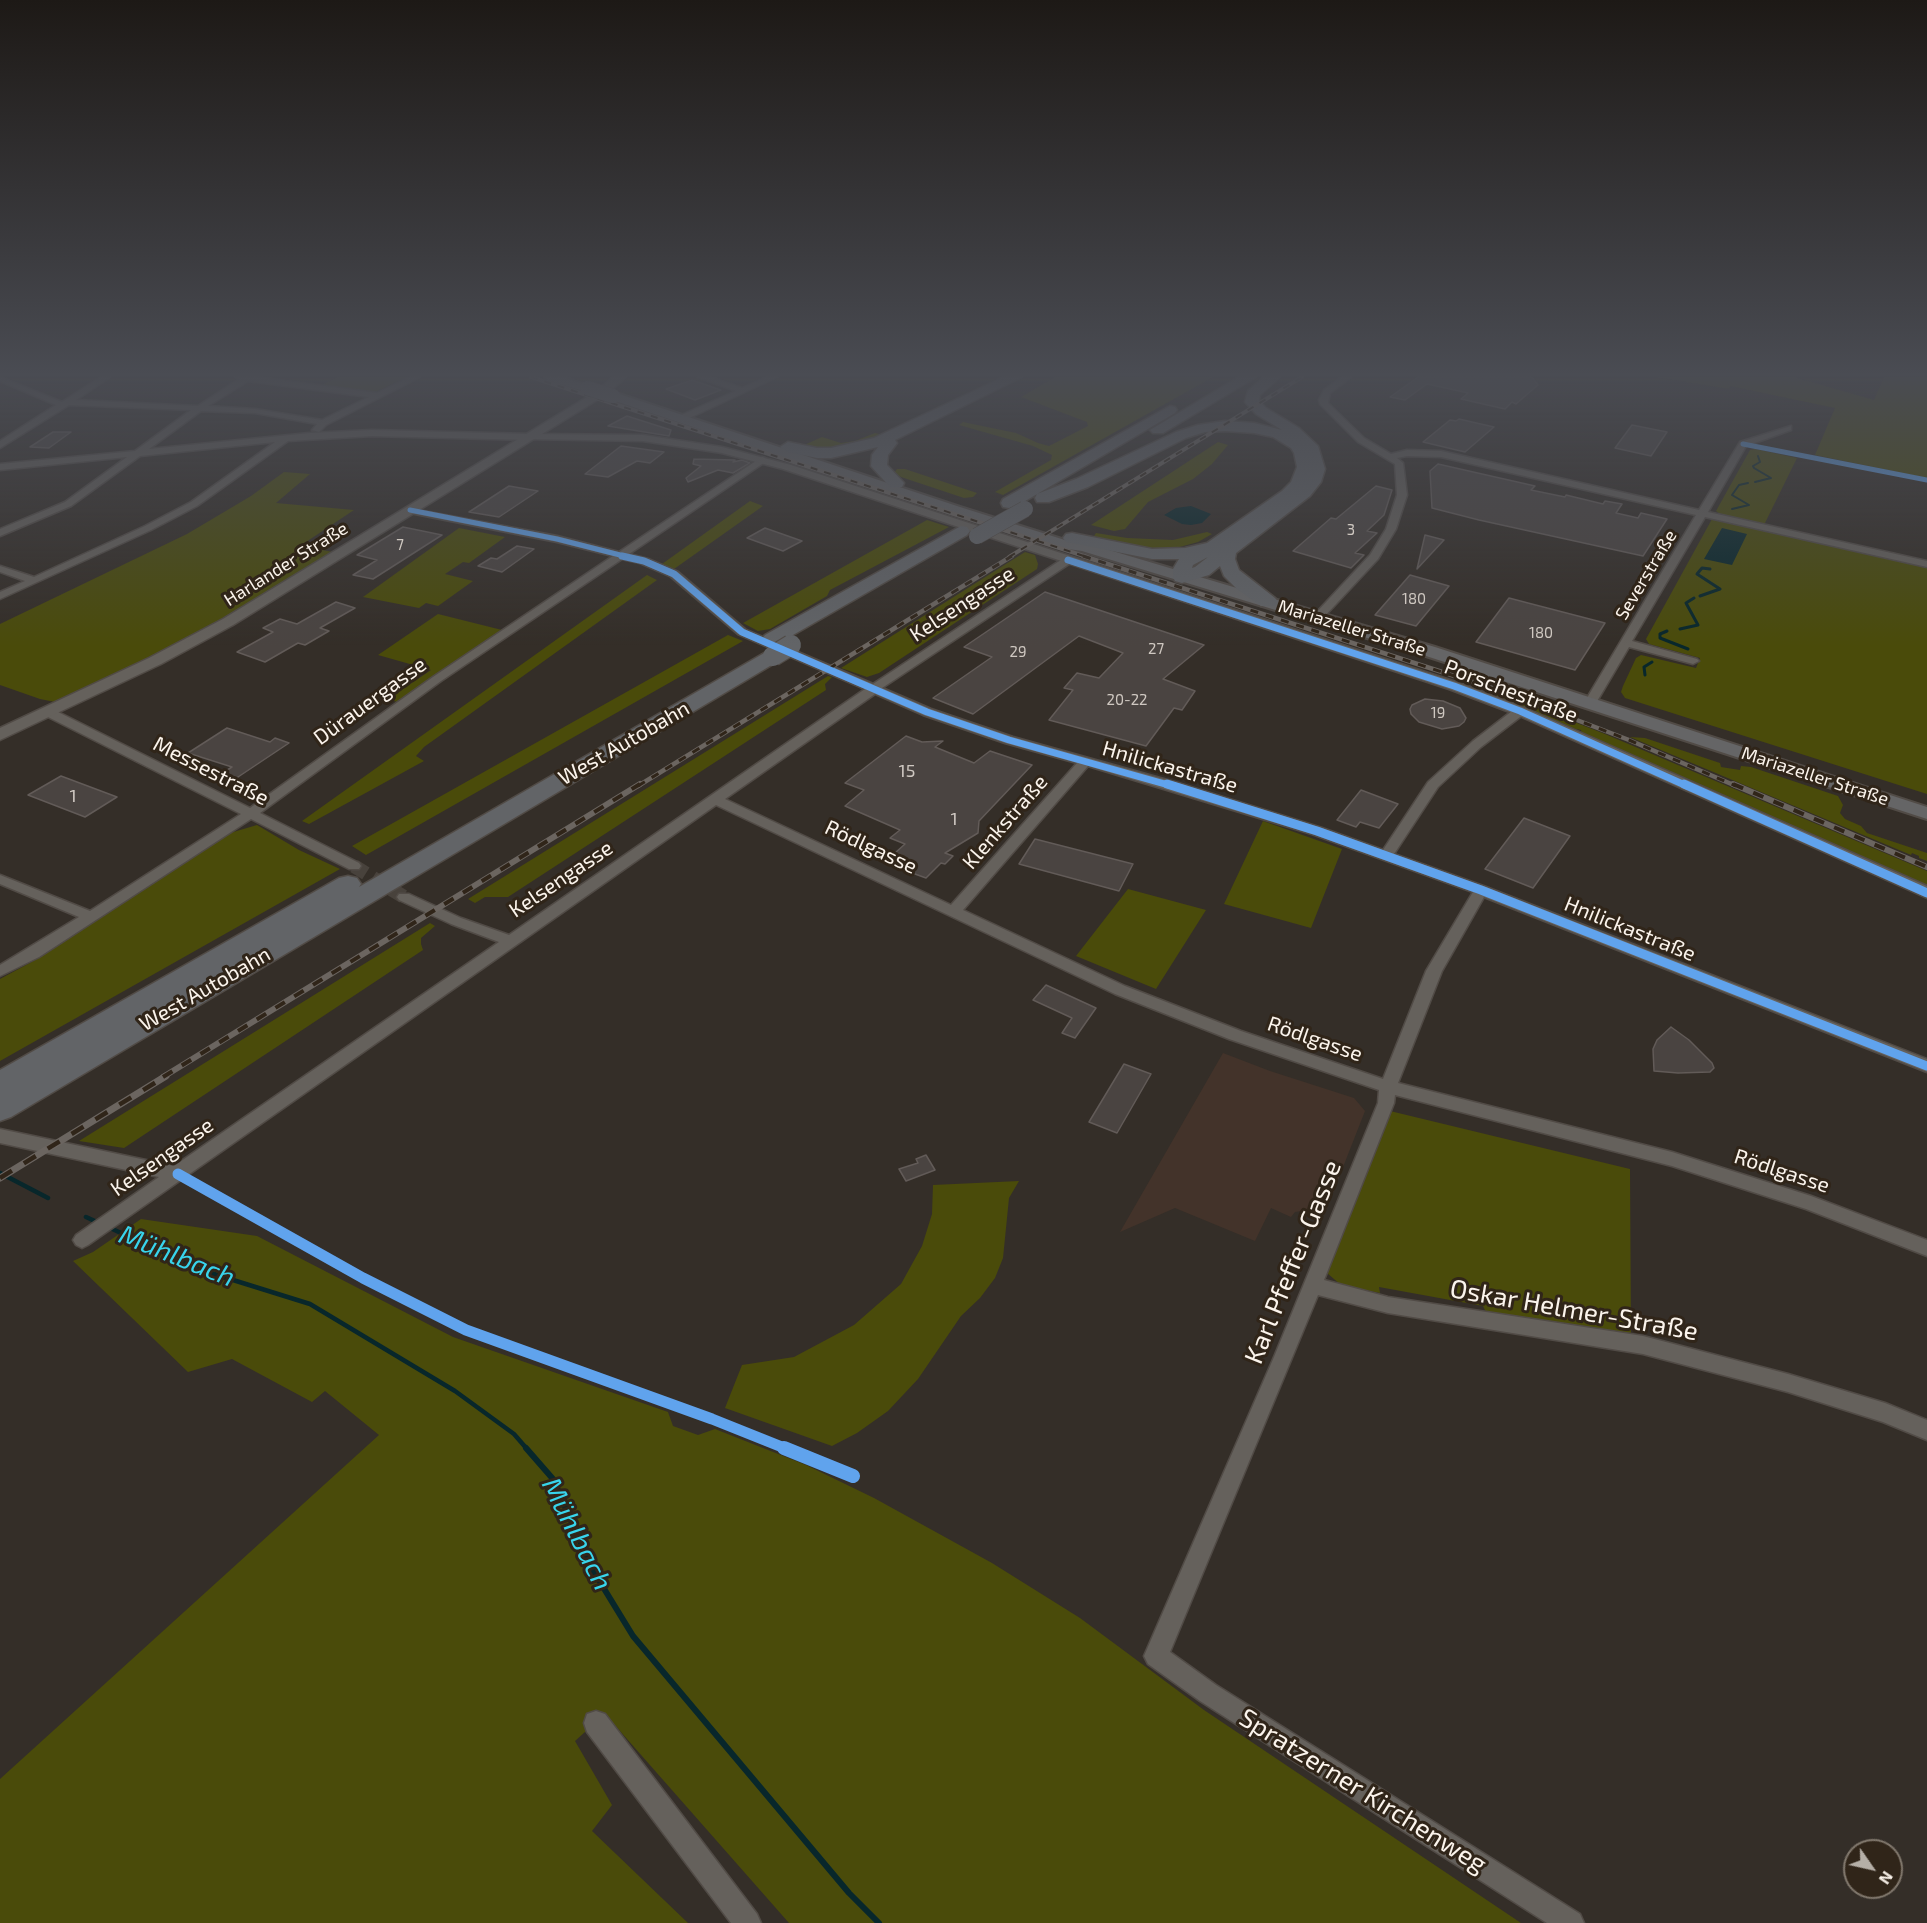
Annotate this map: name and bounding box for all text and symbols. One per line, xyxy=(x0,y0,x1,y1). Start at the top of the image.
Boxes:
street label: Harlander Straße xyxy=(220,517,352,611)
house number: 3 xyxy=(1347,521,1355,539)
street label: Severstraße xyxy=(1611,526,1681,624)
house number: 7 xyxy=(396,536,404,554)
street label: Kelsengasse xyxy=(905,561,1019,647)
house number: 180 xyxy=(1402,590,1426,608)
street label: Mariazeller Straße xyxy=(1275,595,1429,661)
house number: 180 xyxy=(1529,624,1553,642)
house number: 27 xyxy=(1148,640,1164,658)
house number: 29 xyxy=(1009,643,1027,661)
street label: Dürauergasse xyxy=(309,652,431,750)
street label: Porschestraße xyxy=(1441,654,1581,728)
house number: 20-22 xyxy=(1106,691,1148,709)
street label: West Autobahn xyxy=(554,695,694,791)
house number: 19 xyxy=(1431,704,1445,722)
street label: Messestraße xyxy=(149,731,273,811)
street label: Hnilickastraße xyxy=(1100,736,1240,798)
street label: Mariazeller Straße xyxy=(1739,742,1891,810)
house number: 15 xyxy=(899,760,915,782)
street label: Klenkstraße xyxy=(957,770,1053,874)
house number: 1 xyxy=(69,785,77,807)
house number: 1 xyxy=(950,808,958,830)
street label: Rödlgasse xyxy=(821,815,921,879)
street label: Kelsengasse xyxy=(504,835,618,923)
street label: Hnilickastraße xyxy=(1561,891,1699,967)
street label: West Autobahn xyxy=(135,941,275,1037)
street label: Rödlgasse xyxy=(1264,1011,1366,1067)
street label: Kelsengasse xyxy=(106,1112,218,1202)
street label: Rödlgasse xyxy=(1731,1144,1833,1198)
street label: Karl Pfeffer-Gasse xyxy=(1238,1156,1348,1368)
water label: Mühlbach xyxy=(114,1218,240,1294)
street label: Oskar Helmer-Straße xyxy=(1448,1273,1700,1347)
water label: Mühlbach xyxy=(535,1472,619,1596)
street label: Spratzerner Kirchenweg xyxy=(1234,1702,1492,1880)
north arrow xyxy=(1843,1839,1903,1899)
text: N xyxy=(1876,1868,1898,1888)

